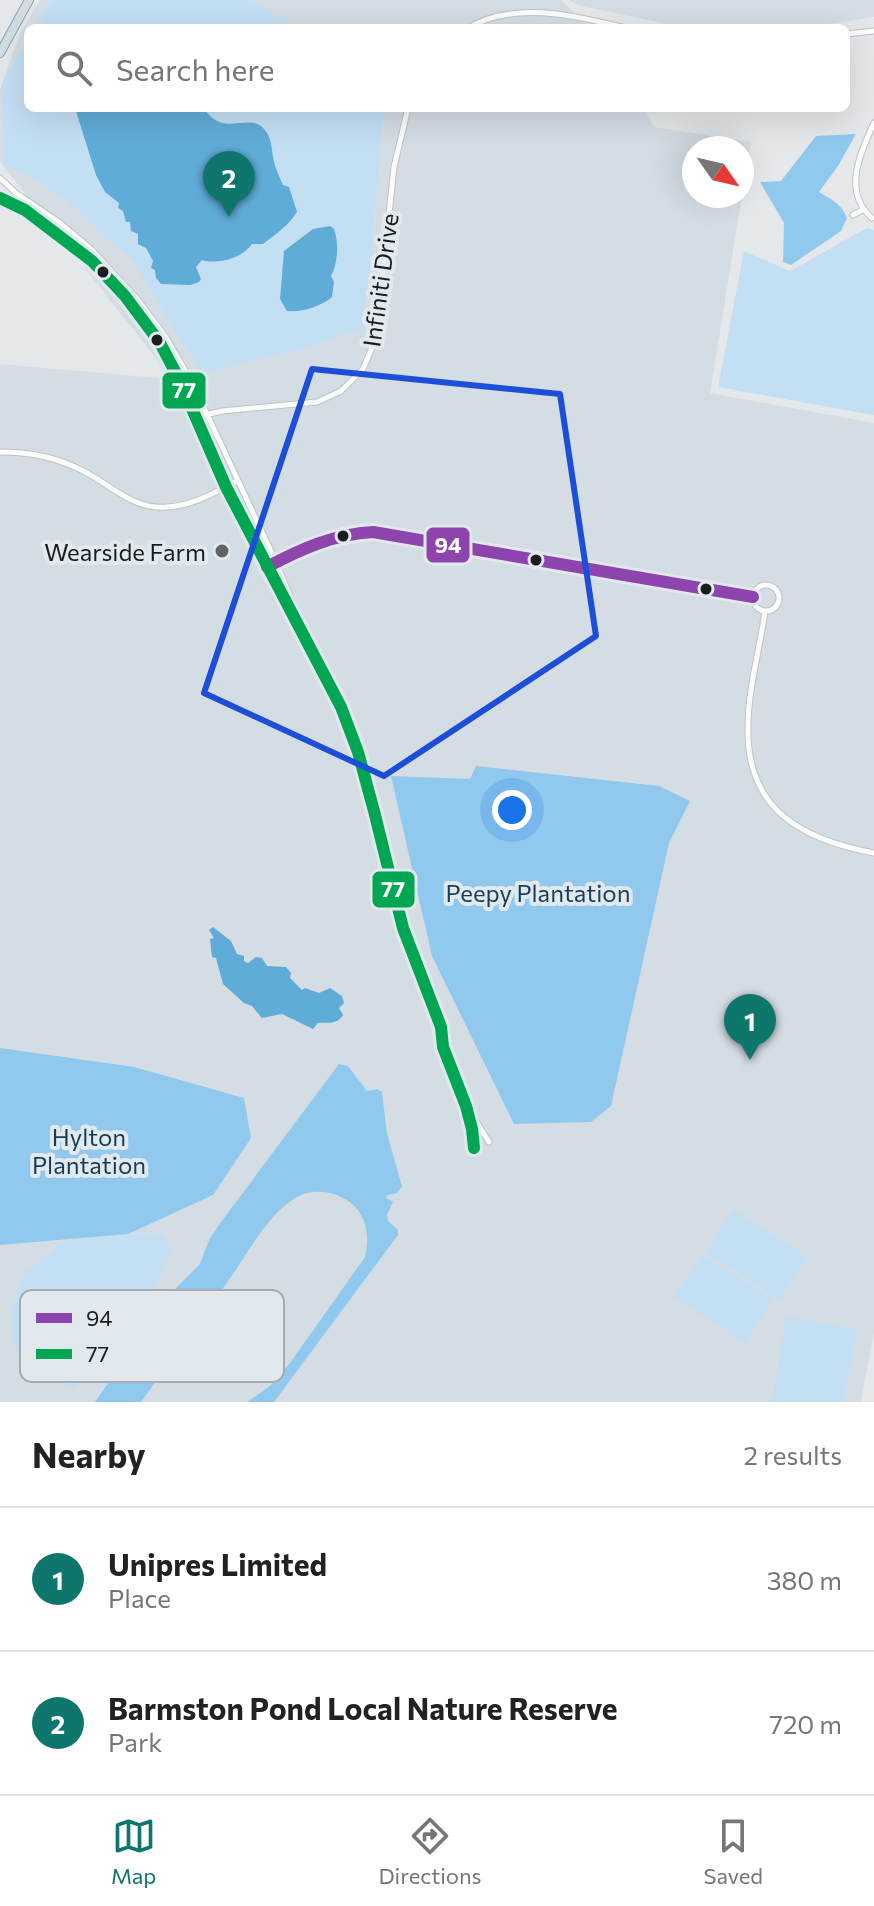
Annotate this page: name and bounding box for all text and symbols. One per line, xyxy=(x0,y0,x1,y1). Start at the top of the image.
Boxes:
search box xyxy=(24,24,850,112)
icon: search xyxy=(52,46,96,90)
text: Search here xyxy=(116,50,275,87)
north arrow xyxy=(682,136,754,208)
pin: 2 xyxy=(203,151,255,217)
street label: Infiniti Drive xyxy=(356,211,404,349)
unlabelled marker xyxy=(95,264,111,280)
unlabelled marker xyxy=(149,332,165,348)
line badge: 77 xyxy=(161,371,207,410)
text: 77 xyxy=(172,376,196,403)
line badge: 94 xyxy=(425,526,471,564)
unlabelled marker xyxy=(335,528,351,544)
text: 94 xyxy=(434,531,462,558)
place label: Wearside Farm xyxy=(44,537,206,566)
marker: Wearside Farm xyxy=(213,542,231,560)
unlabelled marker xyxy=(528,552,544,568)
unlabelled marker xyxy=(698,581,714,597)
your location xyxy=(492,790,532,830)
line badge: 77 xyxy=(371,870,416,909)
text: 77 xyxy=(381,875,405,902)
park label: Peepy Plantation xyxy=(446,878,630,907)
pin: 1 xyxy=(724,994,776,1060)
park label: Hylton Plantation xyxy=(32,1122,146,1179)
legend xyxy=(20,1290,284,1382)
text: 94 xyxy=(86,1304,113,1331)
text: 77 xyxy=(86,1340,109,1367)
text: Nearby xyxy=(32,1433,146,1475)
text: 2 results xyxy=(744,1439,842,1470)
text: Unipres Limited xyxy=(108,1545,327,1582)
text: 1 xyxy=(52,1564,64,1595)
text: 380 m xyxy=(767,1564,842,1595)
text: Place xyxy=(108,1582,171,1613)
text: Barmston Pond Local Nature Reserve xyxy=(108,1689,617,1726)
text: 2 xyxy=(51,1708,65,1739)
text: 720 m xyxy=(769,1708,842,1739)
text: Park xyxy=(108,1726,162,1757)
tab: Map xyxy=(111,1814,156,1889)
tab: Directions xyxy=(378,1814,482,1889)
tab: Saved xyxy=(704,1814,763,1889)

